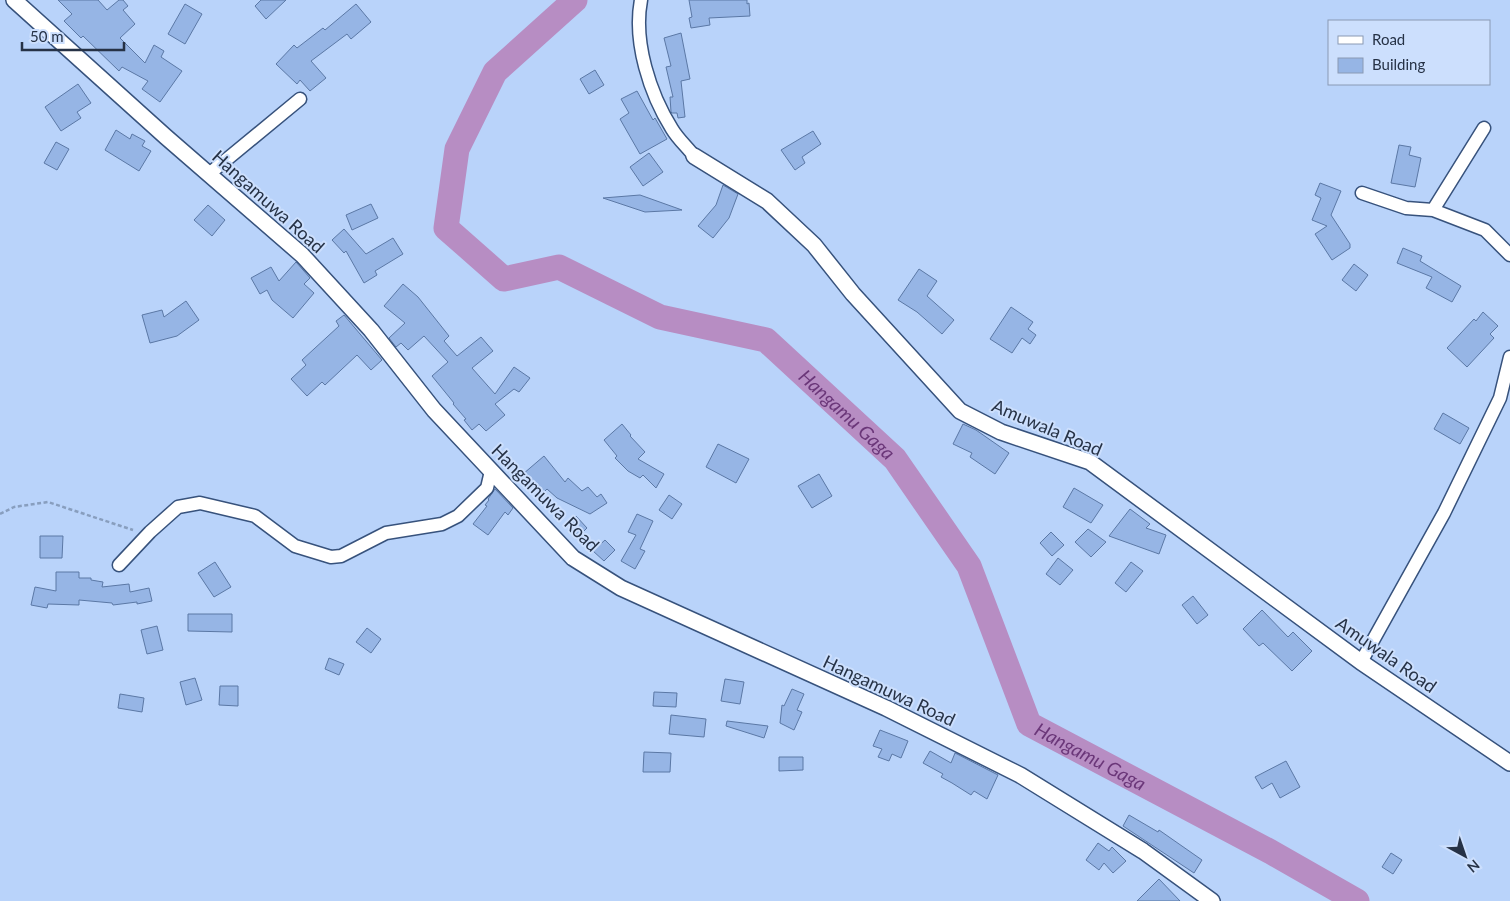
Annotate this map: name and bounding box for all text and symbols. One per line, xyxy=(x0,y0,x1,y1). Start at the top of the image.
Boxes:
scale bar xyxy=(22,20,125,52)
legend xyxy=(1328,20,1490,85)
text: 50 m xyxy=(30,27,64,45)
text: Road xyxy=(1372,30,1405,48)
text: Building xyxy=(1372,55,1425,73)
street label: Hangamuwa Road xyxy=(208,145,329,257)
water label: Hangamu Gaga xyxy=(795,364,900,464)
street label: Amuwala Road xyxy=(989,394,1106,460)
street label: Hangamuwa Road xyxy=(487,439,604,556)
street label: Amuwala Road xyxy=(1332,611,1441,697)
street label: Hangamuwa Road xyxy=(820,650,959,730)
water label: Hangamu Gaga xyxy=(1031,717,1150,795)
north arrow xyxy=(1440,831,1490,881)
text: N xyxy=(1464,856,1483,876)

